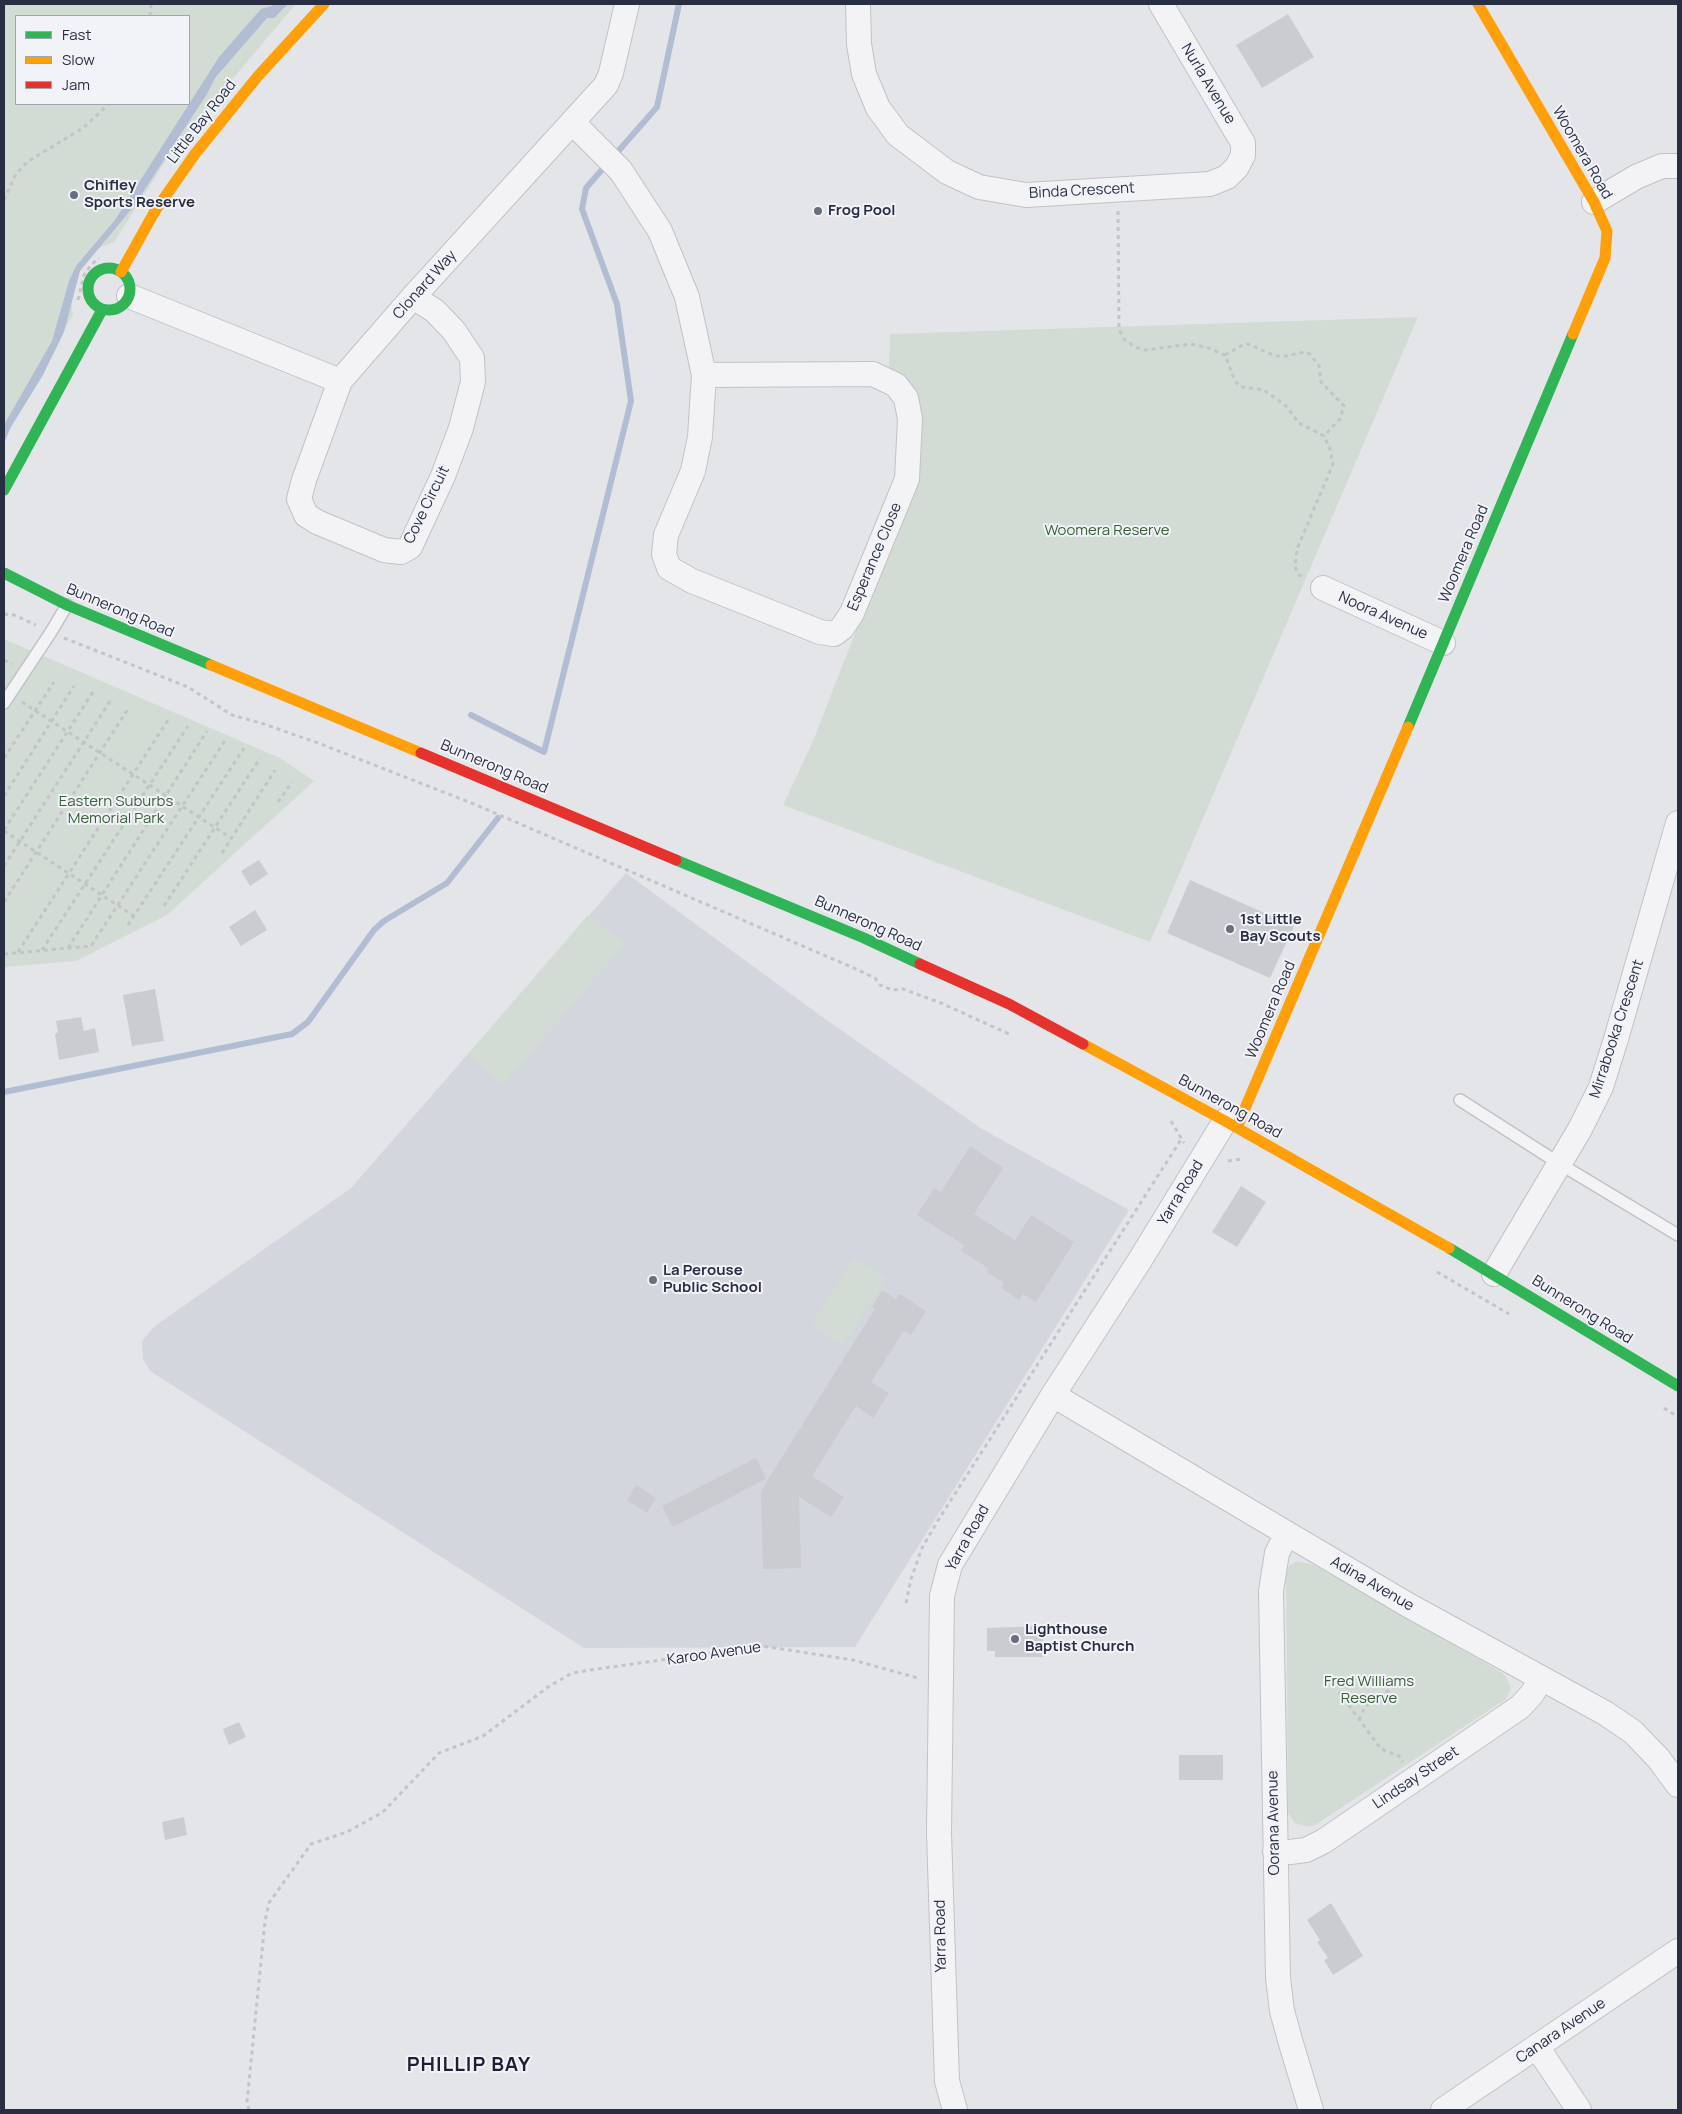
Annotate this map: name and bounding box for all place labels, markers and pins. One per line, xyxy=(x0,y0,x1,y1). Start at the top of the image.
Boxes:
place label: Chifley Sports Reserve xyxy=(84,177,195,212)
marker: Chifley Sports Reserve xyxy=(68,189,80,201)
place label: Frog Pool xyxy=(828,202,895,220)
marker: Frog Pool xyxy=(812,205,824,217)
place label: 1st Little Bay Scouts xyxy=(1240,911,1321,946)
marker: 1st Little Bay Scouts xyxy=(1224,923,1236,935)
place label: La Perouse Public School xyxy=(663,1262,762,1297)
marker: La Perouse Public School xyxy=(647,1274,659,1286)
place label: Lighthouse Baptist Church xyxy=(1025,1621,1134,1656)
marker: Lighthouse Baptist Church xyxy=(1009,1633,1021,1645)

